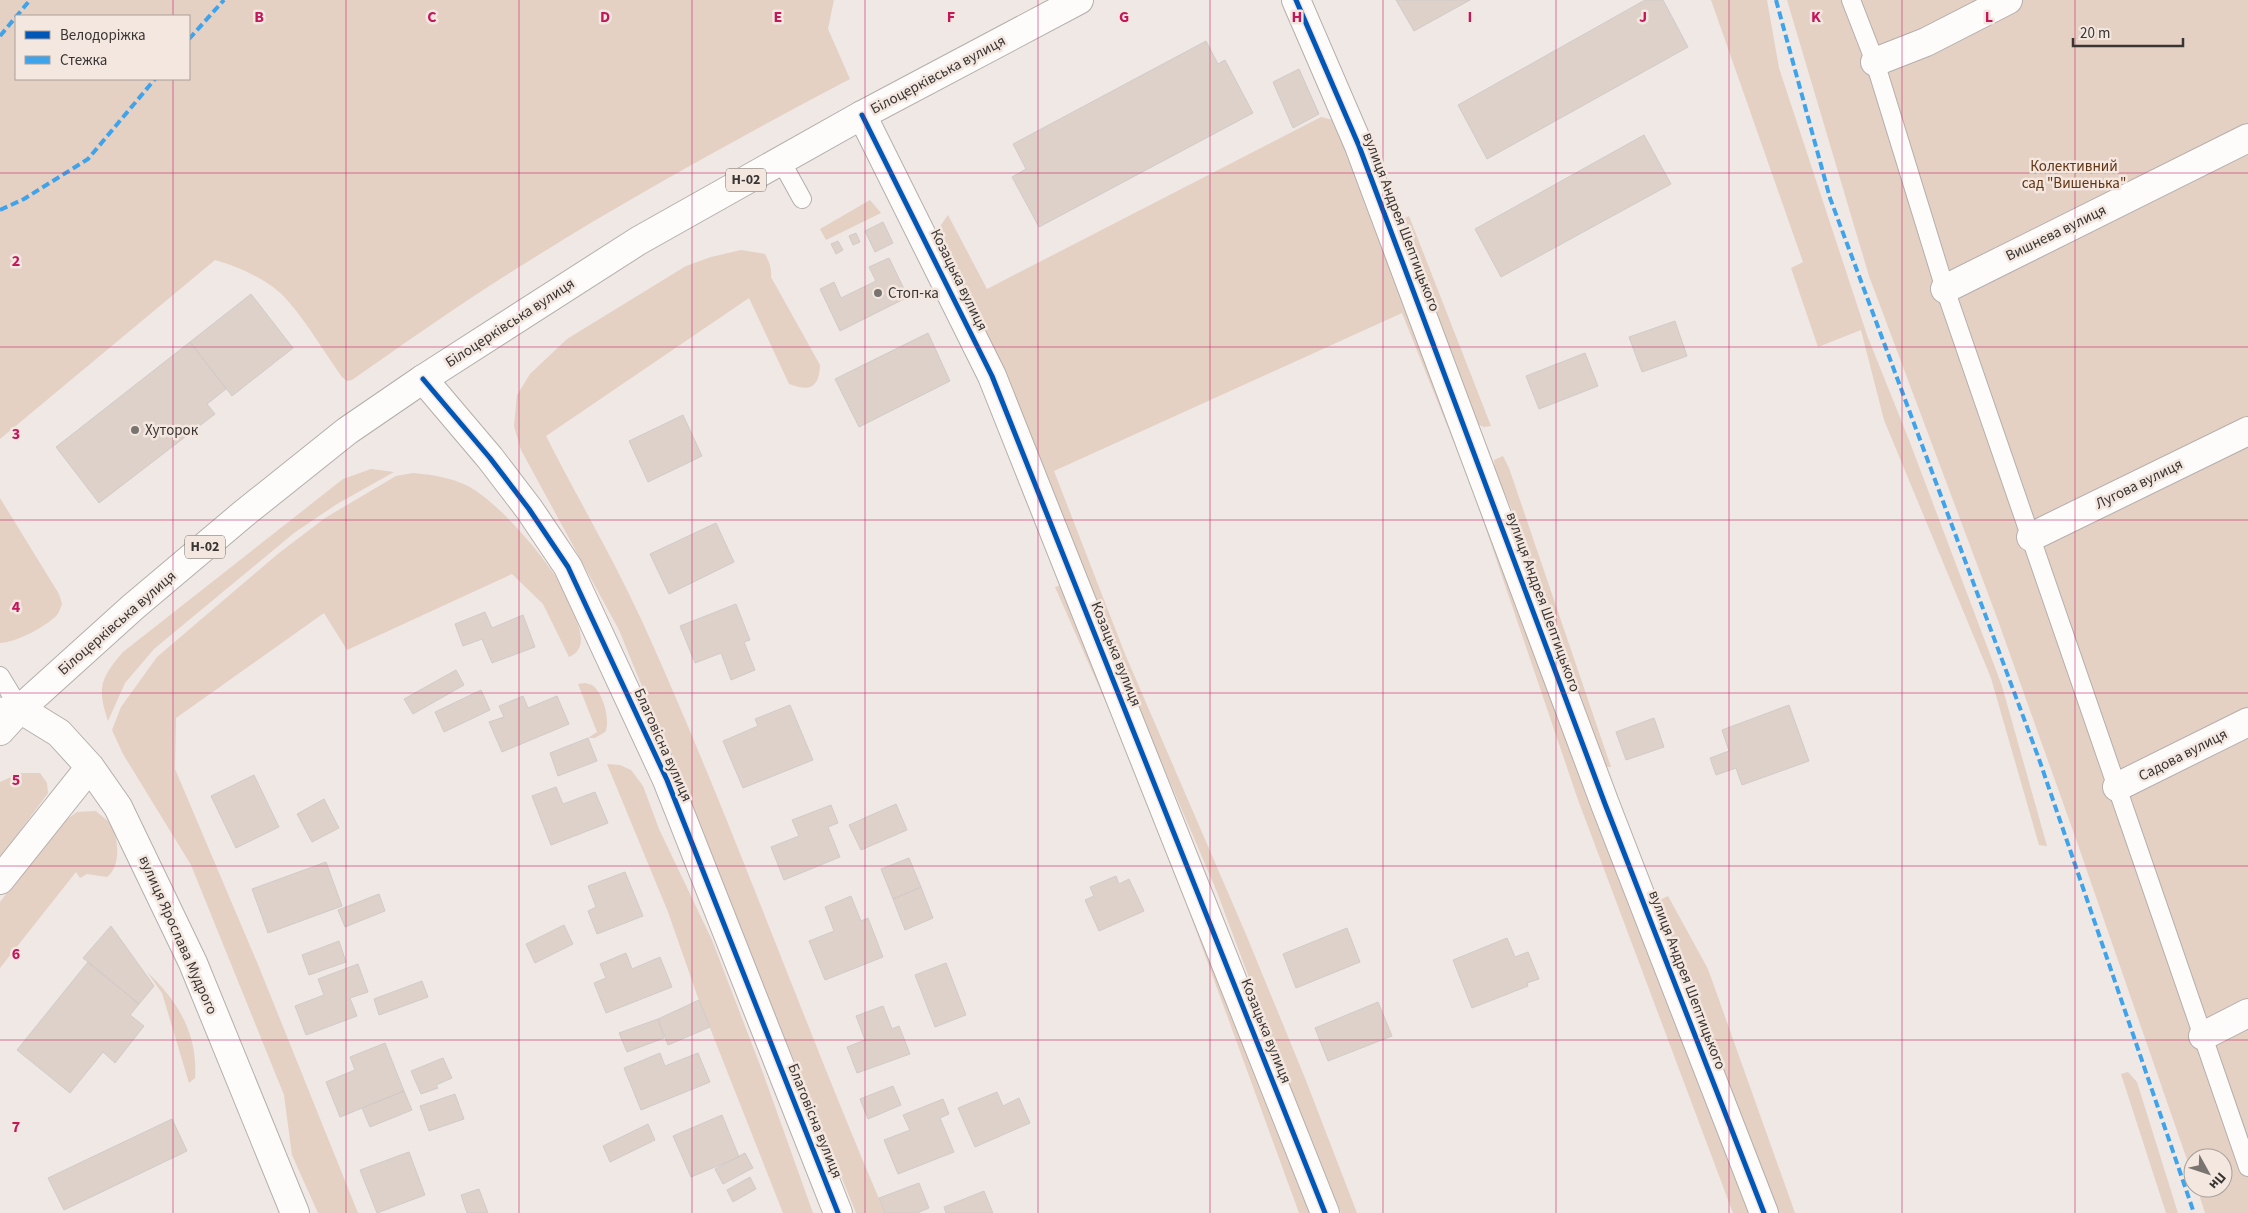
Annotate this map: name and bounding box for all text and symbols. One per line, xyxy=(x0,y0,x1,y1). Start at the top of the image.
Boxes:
text: B xyxy=(254,6,264,28)
text: C xyxy=(427,6,437,28)
text: D xyxy=(600,6,610,28)
text: E xyxy=(774,6,782,28)
text: F xyxy=(947,6,955,28)
text: G xyxy=(1119,6,1129,28)
text: H xyxy=(1292,6,1302,28)
text: I xyxy=(1468,6,1472,28)
text: J xyxy=(1639,6,1647,28)
text: K xyxy=(1811,6,1821,28)
text: L xyxy=(1985,6,1993,28)
legend xyxy=(15,15,190,80)
scale bar xyxy=(2073,15,2183,47)
text: 20 m xyxy=(2080,23,2110,44)
text: Велодоріжка xyxy=(60,25,146,46)
street label: Білоцерківська вулиця xyxy=(867,30,1009,120)
text: Стежка xyxy=(60,50,107,71)
street label: вулиця Андрея Шептицького xyxy=(1357,129,1445,315)
park label: Колективний сад "Вишенька" xyxy=(2022,156,2126,194)
road number: Н-02 xyxy=(726,168,766,192)
street label: Вишнева вулиця xyxy=(2002,200,2110,266)
street label: Козацька вулиця xyxy=(925,225,993,335)
text: 2 xyxy=(12,250,20,272)
street label: Білоцерківська вулиця xyxy=(441,273,579,373)
place label: Стоп-ка xyxy=(888,283,939,304)
marker: Стоп-ка xyxy=(872,287,884,299)
place label: Хуторок xyxy=(145,420,199,441)
text: 3 xyxy=(12,423,20,445)
marker: Хуторок xyxy=(129,424,141,436)
street label: Лугова вулиця xyxy=(2092,454,2186,514)
street label: вулиця Андрея Шептицького xyxy=(1501,509,1585,695)
road number: Н-02 xyxy=(185,536,225,558)
street label: Білоцерківська вулиця xyxy=(53,566,181,680)
text: 4 xyxy=(12,596,21,618)
street label: Козацька вулиця xyxy=(1085,598,1147,710)
street label: Благовісна вулиця xyxy=(629,685,697,805)
street label: Садова вулиця xyxy=(2135,724,2231,786)
text: 5 xyxy=(12,769,20,791)
street label: вулиця Ярослава Мудрого xyxy=(133,852,223,1018)
street label: вулиця Андрея Шептицького xyxy=(1643,887,1731,1073)
text: 6 xyxy=(12,943,20,965)
street label: Козацька вулиця xyxy=(1235,975,1297,1087)
street label: Благовісна вулиця xyxy=(782,1060,848,1182)
text: 7 xyxy=(12,1116,20,1138)
north arrow xyxy=(2183,1148,2233,1198)
text: Пн xyxy=(2204,1168,2230,1194)

